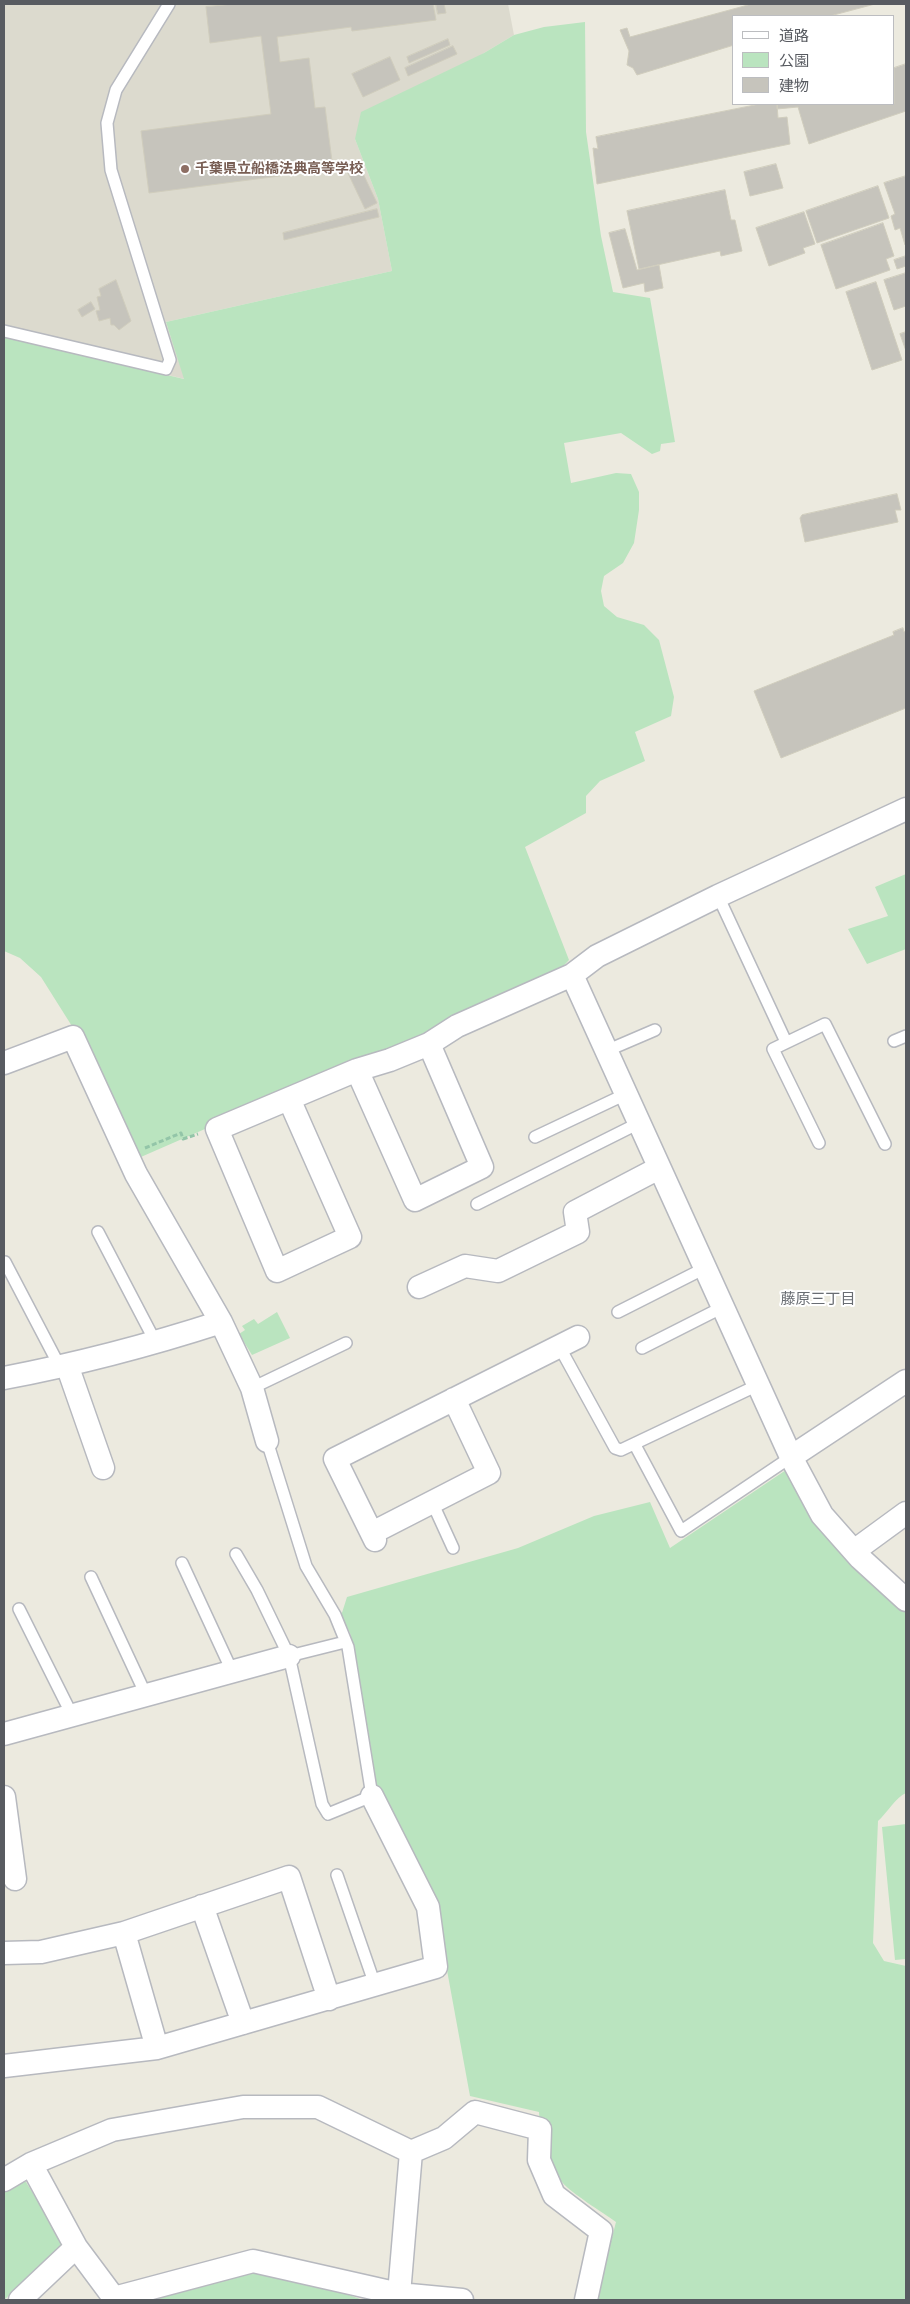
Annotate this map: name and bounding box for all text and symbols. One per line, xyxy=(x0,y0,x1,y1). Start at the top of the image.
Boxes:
legend xyxy=(732,15,895,105)
text: 道路 xyxy=(779,26,809,46)
text: 公園 xyxy=(779,51,809,71)
text: 建物 xyxy=(779,76,809,96)
place label: 千葉県立船橋法典高等学校 xyxy=(195,161,363,177)
marker: 千葉県立船橋法典高等学校 xyxy=(179,163,191,175)
district label: 藤原三丁目 xyxy=(781,1291,855,1309)

